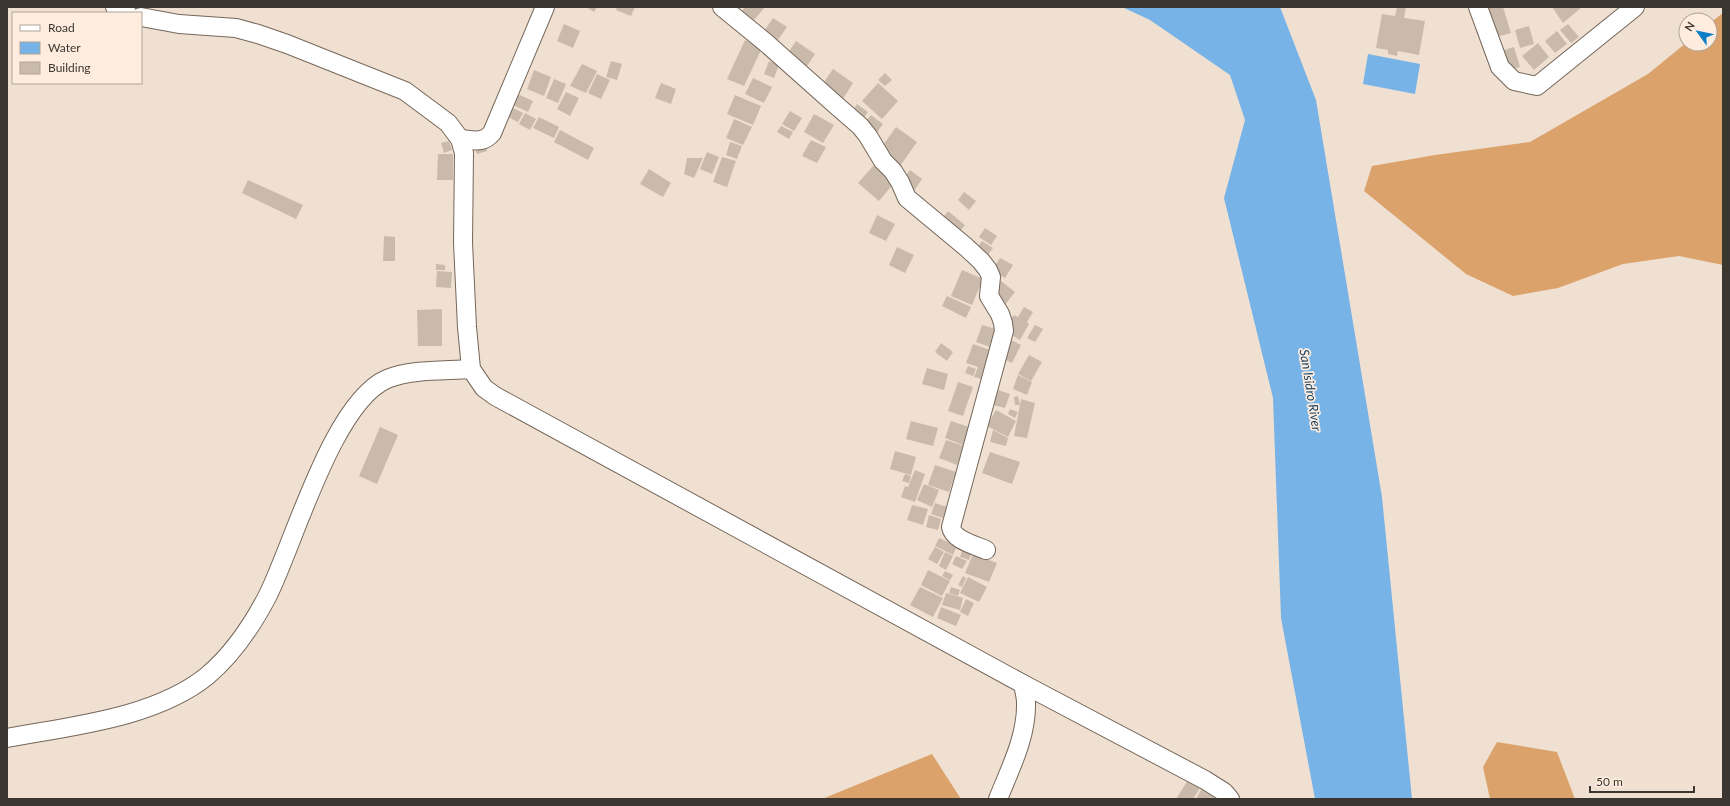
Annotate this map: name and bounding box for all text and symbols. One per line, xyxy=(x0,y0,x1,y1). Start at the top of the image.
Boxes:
legend xyxy=(12,12,142,84)
north arrow xyxy=(1678,12,1718,52)
text: N xyxy=(1681,19,1697,33)
text: Road xyxy=(48,20,75,35)
text: Water xyxy=(48,40,81,55)
text: Building xyxy=(48,60,91,75)
water label: San Isidro River xyxy=(1297,348,1325,433)
scale bar xyxy=(1590,768,1694,794)
text: 50 m xyxy=(1596,774,1623,789)

